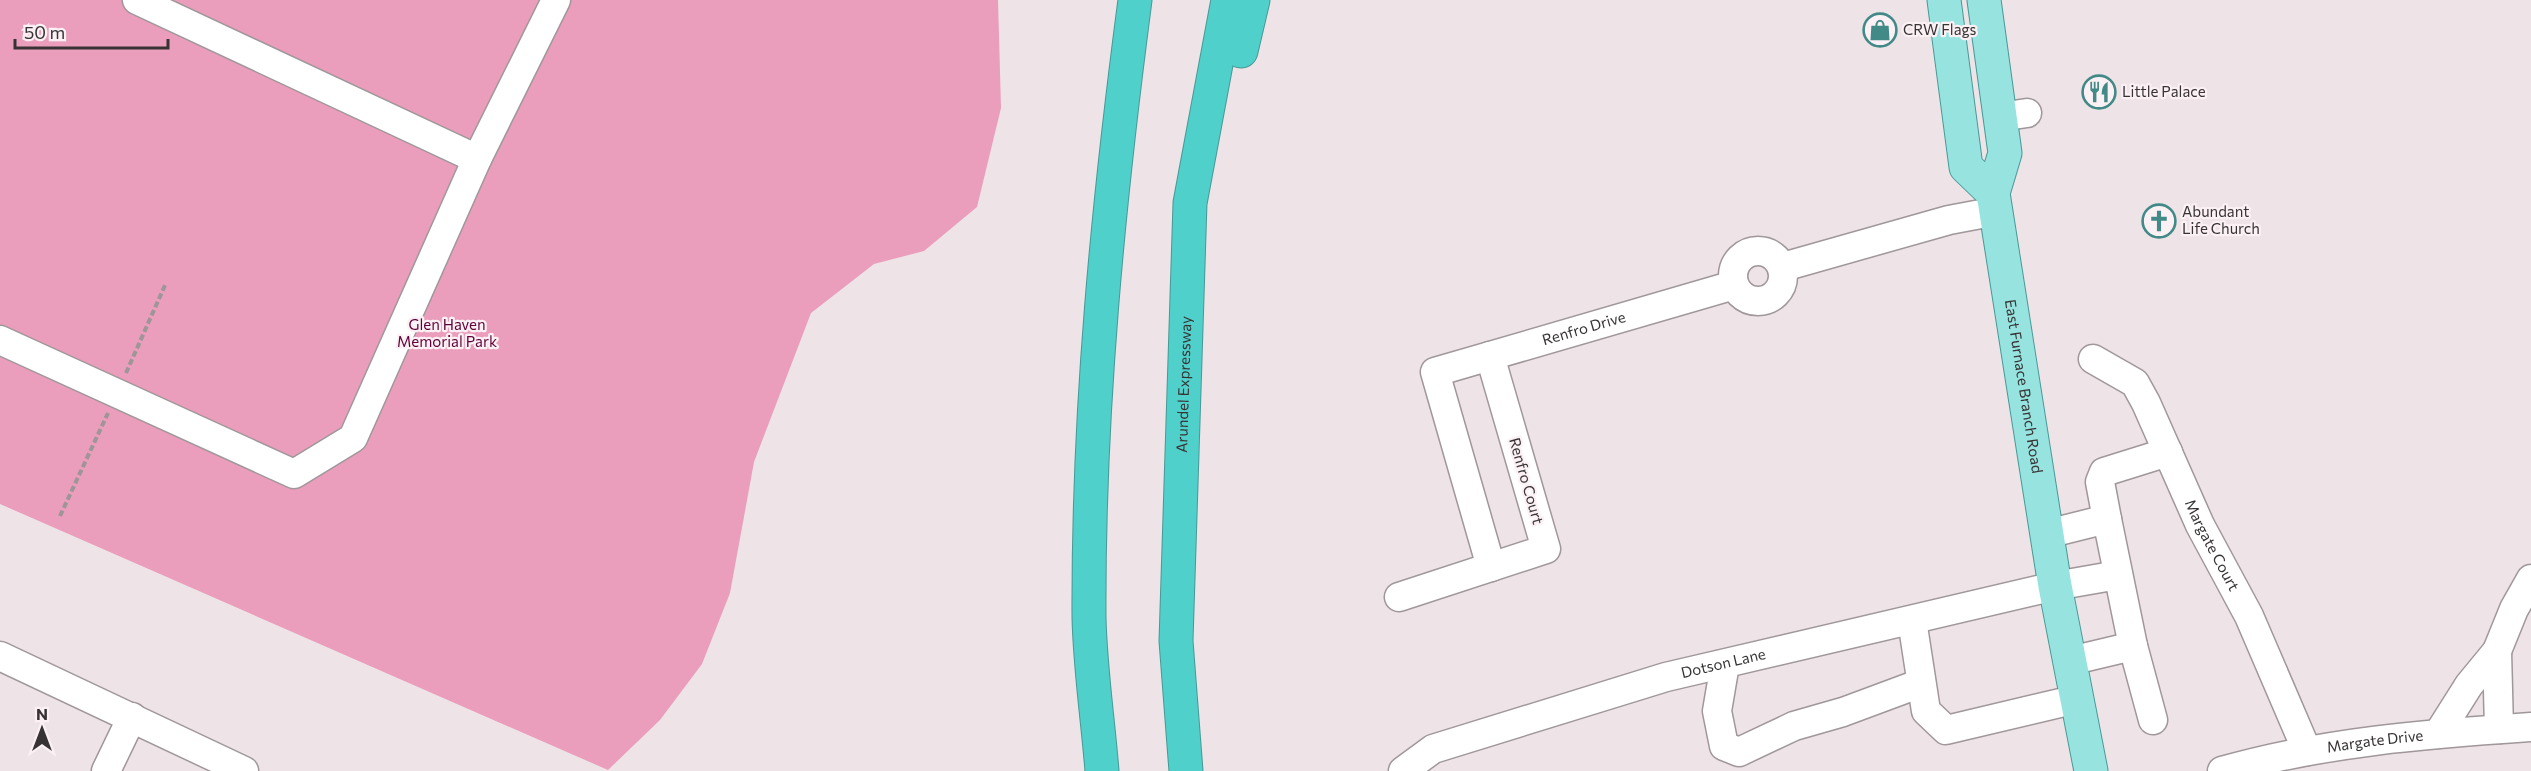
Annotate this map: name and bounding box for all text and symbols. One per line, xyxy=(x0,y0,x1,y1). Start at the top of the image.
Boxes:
scale bar xyxy=(15,12,168,50)
shop icon: CRW Flags xyxy=(1862,12,1898,48)
place label: CRW Flags xyxy=(1903,20,1977,38)
text: 50 m xyxy=(24,21,65,43)
restaurant icon: Little Palace xyxy=(2081,74,2117,110)
place label: Little Palace xyxy=(2122,82,2206,100)
place label: Abundant Life Church xyxy=(2182,202,2260,237)
church icon: Abundant Life Church xyxy=(2141,203,2177,239)
street label: East Furnace Branch Road xyxy=(2002,298,2047,475)
street label: Renfro Drive xyxy=(1540,307,1627,348)
park label: Glen Haven Memorial Park xyxy=(397,315,497,350)
street label: Arundel Expressway xyxy=(1172,316,1194,453)
street label: Renfro Court xyxy=(1506,435,1548,526)
street label: Margate Court xyxy=(2182,496,2244,594)
street label: Dotson Lane xyxy=(1679,644,1767,681)
north arrow xyxy=(12,699,72,759)
text: N xyxy=(36,704,48,723)
street label: Margate Drive xyxy=(2325,725,2424,756)

